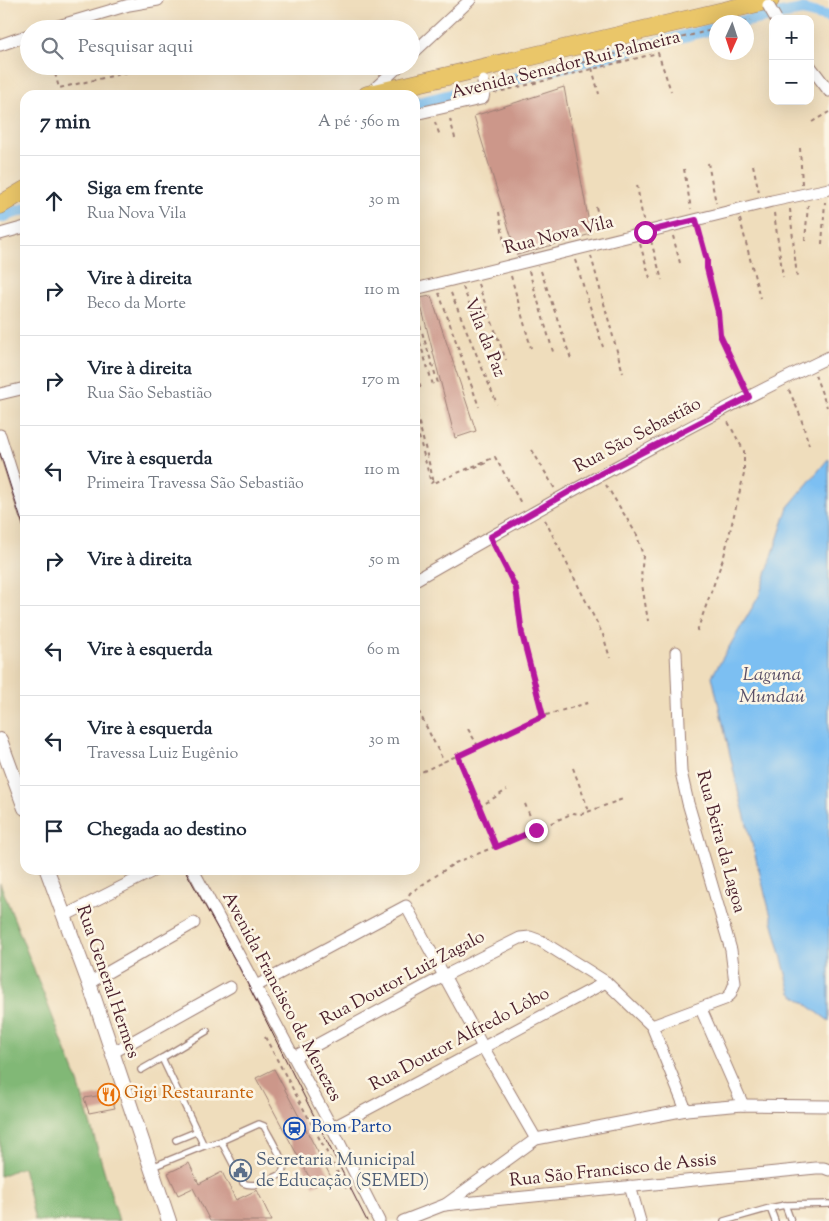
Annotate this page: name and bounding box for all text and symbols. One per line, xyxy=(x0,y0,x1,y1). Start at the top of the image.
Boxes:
north arrow xyxy=(709,15,754,60)
map controls xyxy=(769,15,814,105)
button: + xyxy=(769,15,814,60)
search box xyxy=(20,20,420,75)
street label: Avenida Senador Rui Palmeira xyxy=(449,25,683,107)
icon: search xyxy=(38,34,66,62)
text: Pesquisar aqui xyxy=(78,34,193,61)
button: − xyxy=(769,60,814,105)
text: 7 min xyxy=(40,108,91,138)
text: A pé · 560 m xyxy=(318,111,400,134)
text: Siga em frente xyxy=(87,176,203,203)
icon: ahead xyxy=(40,187,68,215)
text: 30 m xyxy=(369,189,400,212)
text: Rua Nova Vila xyxy=(87,203,186,226)
street label: Rua Nova Vila xyxy=(502,210,616,262)
route start xyxy=(634,221,657,244)
text: Vire à direita xyxy=(87,266,192,293)
icon: right xyxy=(40,277,68,305)
text: 110 m xyxy=(364,279,400,302)
text: Beco da Morte xyxy=(87,293,186,316)
street label: Vila da Paz xyxy=(456,295,512,382)
text: Vire à direita xyxy=(87,356,192,383)
icon: right xyxy=(40,367,68,395)
text: 170 m xyxy=(362,369,400,392)
text: Rua São Sebastião xyxy=(87,383,212,406)
street label: Rua São Sebastião xyxy=(570,391,706,480)
text: Vire à esquerda xyxy=(87,446,213,473)
icon: left xyxy=(40,457,68,485)
text: 110 m xyxy=(364,459,400,482)
text: Primeira Travessa São Sebastião xyxy=(87,473,304,496)
icon: right xyxy=(40,547,68,575)
text: Vire à direita xyxy=(87,547,192,574)
text: 50 m xyxy=(369,549,400,572)
icon: left xyxy=(40,637,68,665)
text: Vire à esquerda xyxy=(87,637,213,664)
text: 60 m xyxy=(367,639,400,662)
water label: Laguna Mundaú xyxy=(739,662,805,711)
text: Vire à esquerda xyxy=(87,716,213,743)
icon: left xyxy=(40,727,68,755)
text: 30 m xyxy=(369,729,400,752)
text: Travessa Luiz Eugênio xyxy=(87,743,238,766)
street label: Rua Beira da Lagoa xyxy=(688,768,752,916)
icon: arrive xyxy=(40,817,68,845)
text: Chegada ao destino xyxy=(87,817,247,844)
route end xyxy=(525,819,548,842)
street label: Avenida Francisco de Menezes xyxy=(215,887,347,1107)
street label: Rua General Hermes xyxy=(69,902,145,1062)
street label: Rua Doutor Luiz Zagalo xyxy=(316,925,490,1033)
street label: Rua Doutor Alfredo Lôbo xyxy=(365,981,555,1099)
place label: Gigi Restaurante xyxy=(124,1081,254,1107)
restaurant icon: Gigi Restaurante xyxy=(96,1082,120,1106)
place label: Bom Parto xyxy=(311,1115,392,1141)
station icon: Bom Parto xyxy=(283,1116,307,1140)
street label: Rua São Francisco de Assis xyxy=(508,1147,718,1195)
place label: Secretaria Municipal de Educação (SEMED) xyxy=(256,1148,429,1195)
public building icon: Secretaria Municipal de Educação (SEMED) xyxy=(228,1159,252,1183)

